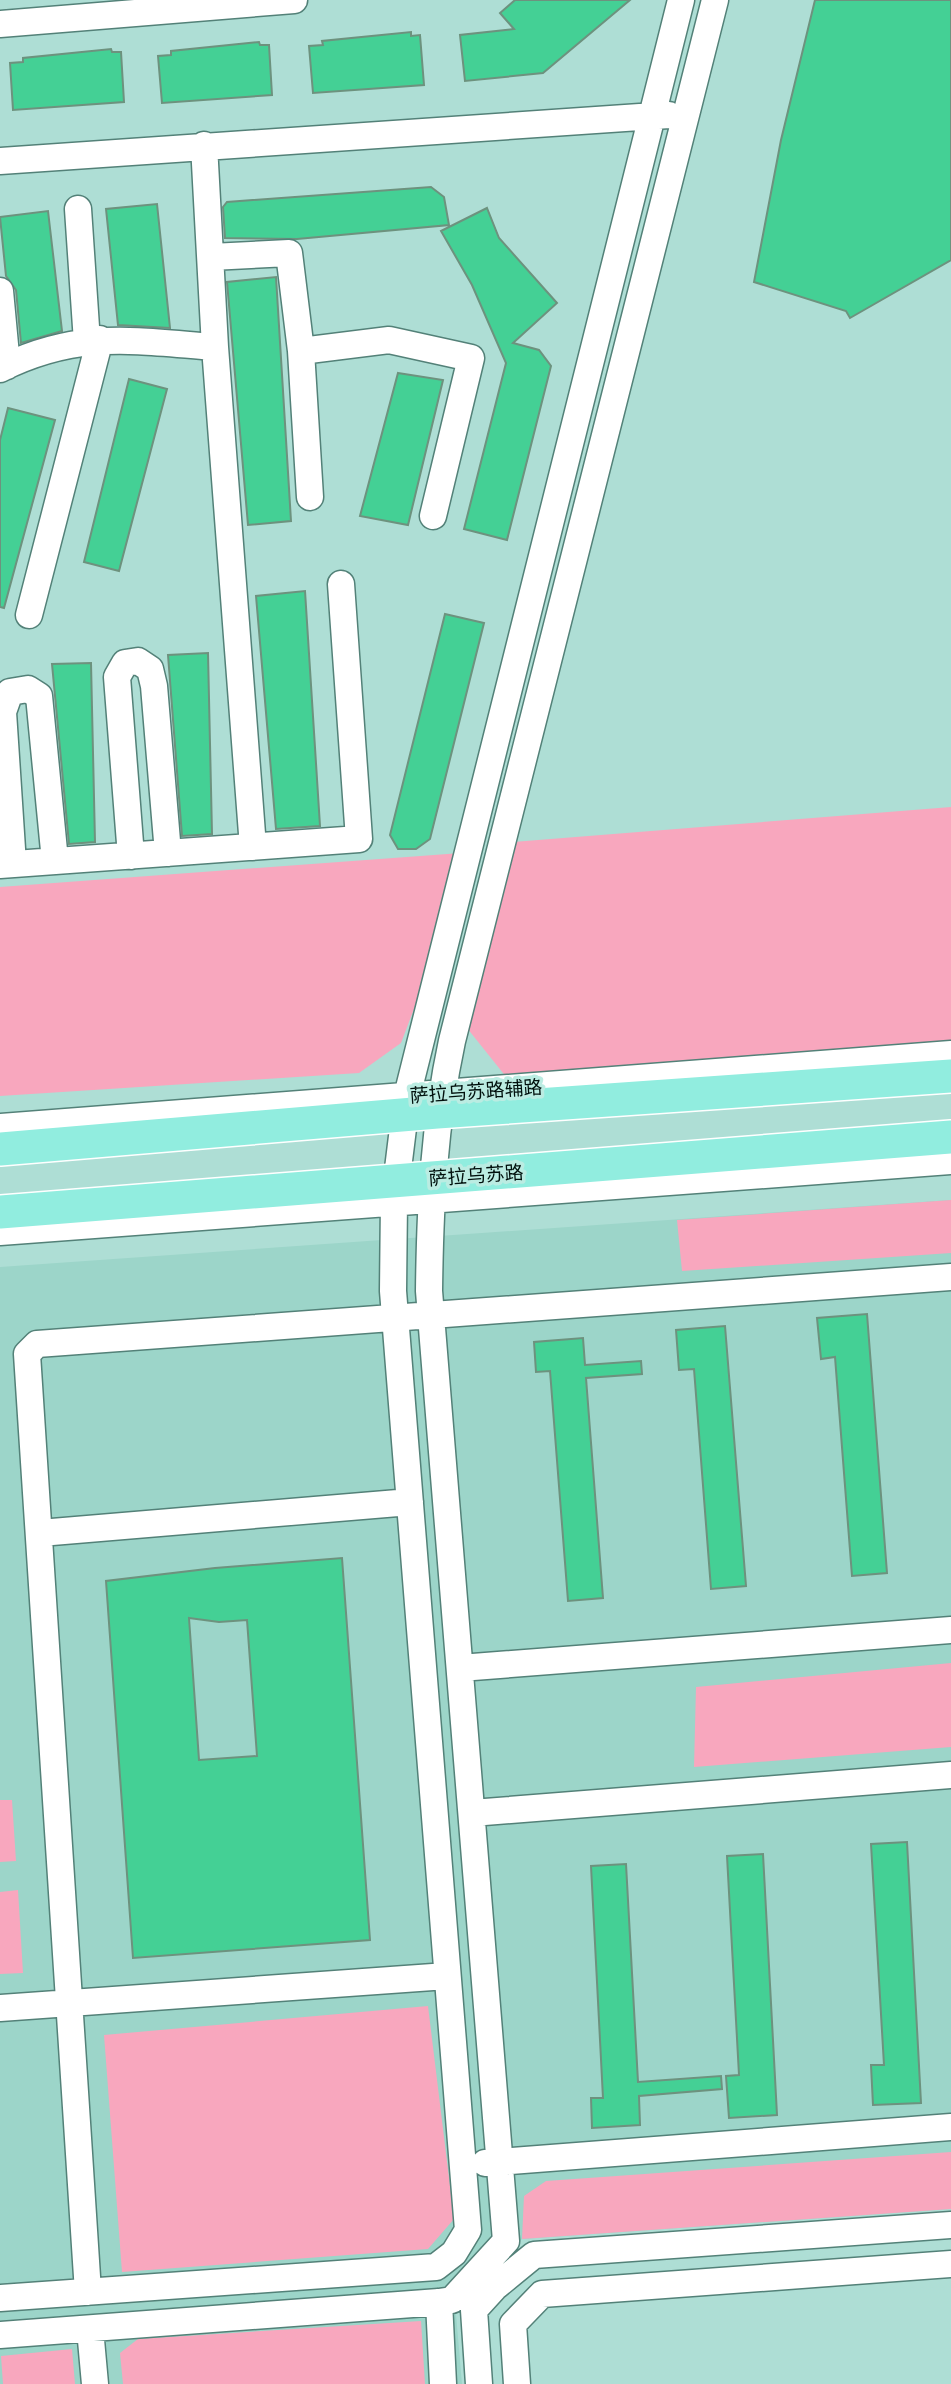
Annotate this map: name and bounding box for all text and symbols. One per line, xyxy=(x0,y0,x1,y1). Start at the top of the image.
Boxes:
street label: 萨拉乌苏路辅路 xyxy=(409,1073,543,1110)
street label: 萨拉乌苏路 xyxy=(428,1159,524,1192)

